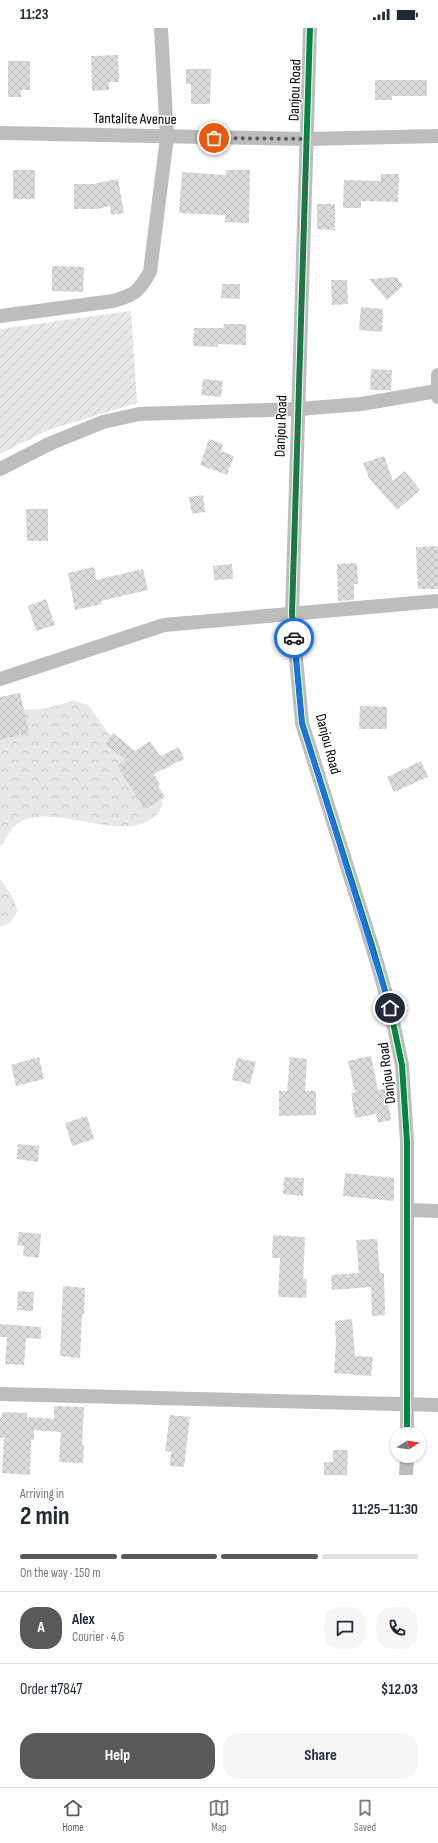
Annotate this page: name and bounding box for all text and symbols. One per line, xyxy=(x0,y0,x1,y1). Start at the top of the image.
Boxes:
text: 11:23 xyxy=(20,5,48,24)
street label: Danjou Road xyxy=(284,59,306,121)
street label: Tantalite Avenue xyxy=(93,109,177,129)
pin xyxy=(197,121,231,155)
icon: bag xyxy=(203,127,225,149)
street label: Danjou Road xyxy=(270,395,292,457)
courier xyxy=(274,618,314,658)
icon: car xyxy=(283,627,305,649)
street label: Danjou Road xyxy=(311,712,345,776)
pin xyxy=(373,991,407,1025)
icon: home xyxy=(379,997,401,1019)
street label: Danjou Road xyxy=(374,1041,400,1105)
north arrow xyxy=(390,1427,426,1463)
map controls xyxy=(390,1427,426,1463)
text: Arriving in xyxy=(20,1486,64,1502)
text: 11:25–11:30 xyxy=(352,1500,418,1519)
text: 2 min xyxy=(20,1501,70,1532)
text: On the way · 150 m xyxy=(20,1565,101,1581)
button: chat xyxy=(324,1607,366,1649)
button: phone xyxy=(376,1607,418,1649)
text: Alex xyxy=(72,1610,95,1629)
text: A xyxy=(37,1618,45,1637)
text: Courier · 4.6 xyxy=(72,1629,124,1645)
text: Order #7847 xyxy=(20,1680,82,1699)
text: $12.03 xyxy=(381,1680,418,1699)
button: Help xyxy=(20,1733,215,1779)
button: Share xyxy=(223,1733,418,1779)
tab: Home xyxy=(62,1797,84,1834)
tab: Map xyxy=(208,1797,230,1834)
tab: Saved xyxy=(354,1797,376,1834)

